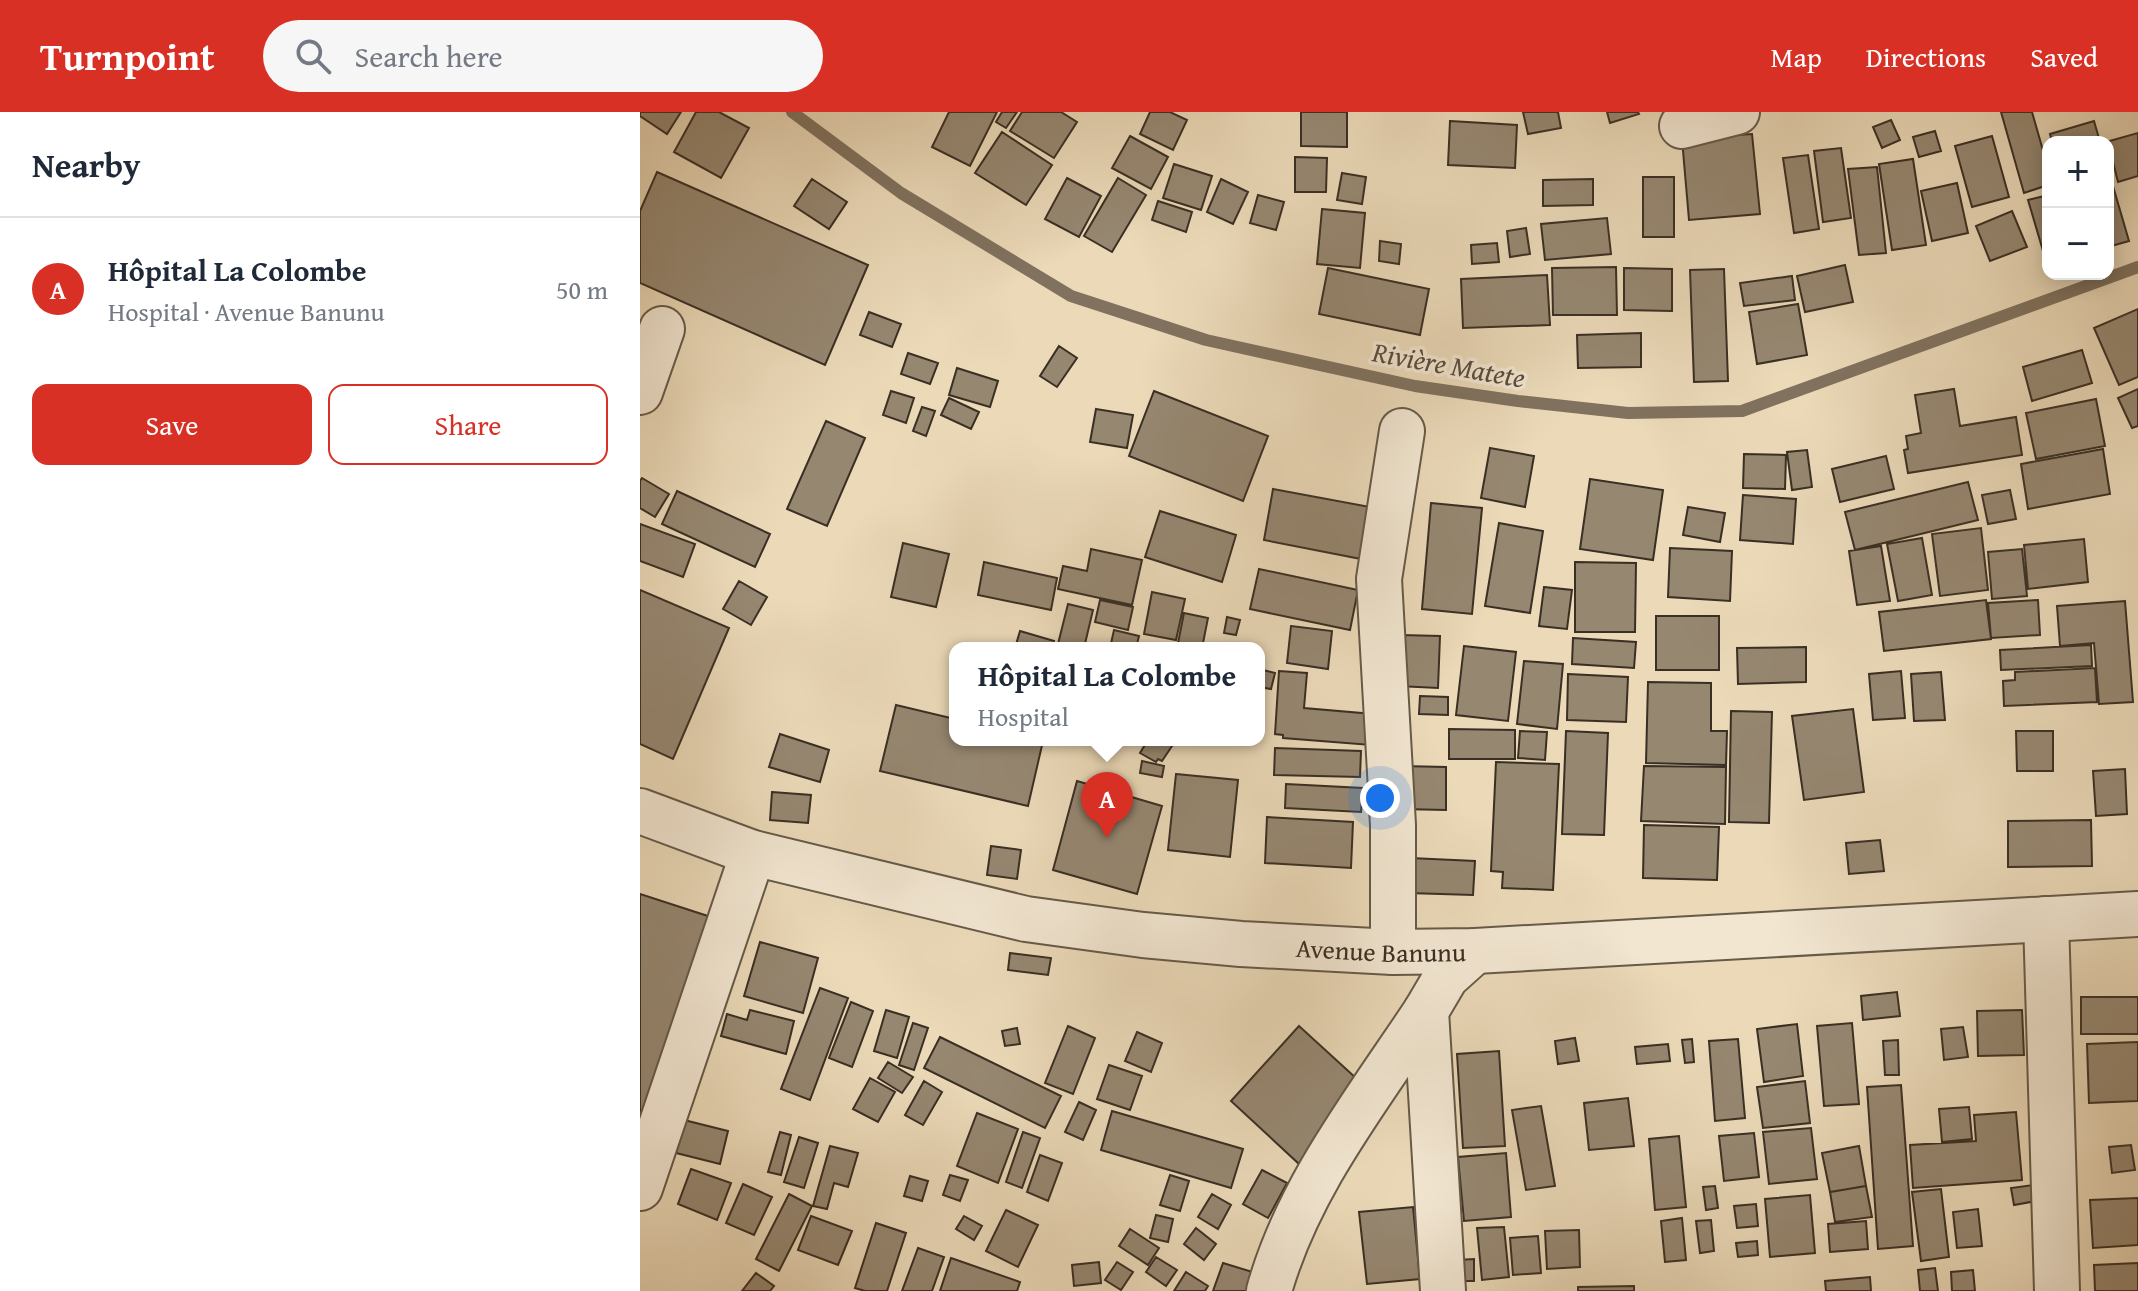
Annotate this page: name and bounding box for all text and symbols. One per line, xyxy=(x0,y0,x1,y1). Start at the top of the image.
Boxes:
search box xyxy=(263,20,823,92)
text: Turnpoint xyxy=(40,28,215,84)
icon: search xyxy=(291,34,335,78)
text: Search here xyxy=(355,34,503,78)
text: Map xyxy=(1770,36,1822,77)
text: Directions xyxy=(1866,36,1986,77)
text: Saved xyxy=(2030,36,2098,77)
map controls xyxy=(2042,136,2114,280)
button: + xyxy=(2042,136,2114,208)
text: Nearby xyxy=(32,140,141,189)
button: − xyxy=(2042,208,2114,280)
text: Hôpital La Colombe xyxy=(108,248,366,292)
text: A xyxy=(50,270,66,309)
text: 50 m xyxy=(556,270,608,309)
text: Hospital · Avenue Banunu xyxy=(108,292,385,331)
water label: Rivière Matete xyxy=(1368,330,1529,398)
button: Save xyxy=(32,384,312,465)
button: Share xyxy=(328,384,608,465)
popup xyxy=(949,642,1265,746)
text: Hôpital La Colombe xyxy=(978,653,1236,697)
text: Hospital xyxy=(978,697,1069,736)
pin: A xyxy=(1081,772,1133,838)
your location xyxy=(1360,778,1400,818)
street label: Avenue Banunu xyxy=(1295,927,1466,972)

